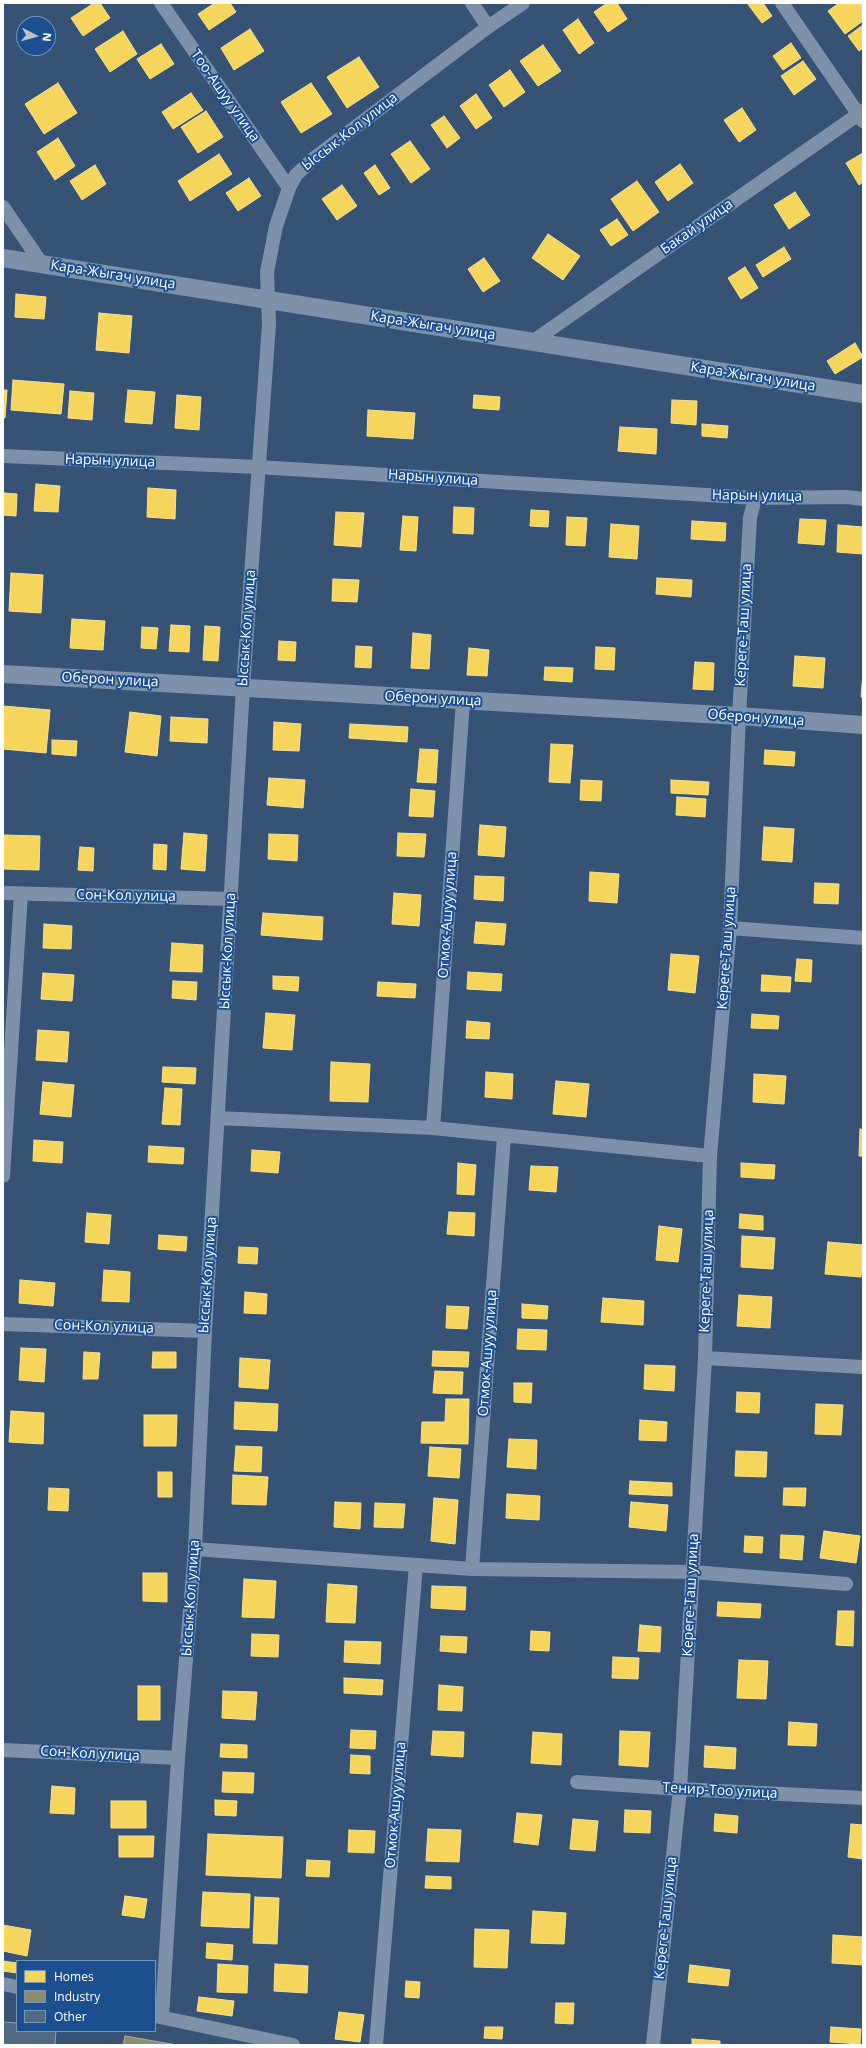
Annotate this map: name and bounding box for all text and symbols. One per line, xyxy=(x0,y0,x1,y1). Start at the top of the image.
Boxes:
north arrow xyxy=(16,16,56,56)
text: N xyxy=(40,32,55,42)
street label: Тоо-Ашуу улица xyxy=(187,47,263,145)
street label: Ыссык-Кол улица xyxy=(299,89,401,175)
street label: Бакай улица xyxy=(658,196,736,258)
street label: Кара-Жыгач улица xyxy=(49,257,177,293)
street label: Кара-Жыгач улица xyxy=(369,308,497,344)
street label: Кара-Жыгач улица xyxy=(689,359,817,395)
street label: Нарын улица xyxy=(65,451,155,471)
street label: Нарын улица xyxy=(387,466,479,490)
street label: Нарын улица xyxy=(712,487,802,505)
street label: Кереге-Таш улица xyxy=(732,563,756,687)
street label: Ыссык-Кол улица xyxy=(235,569,259,687)
street label: Оберон улица xyxy=(61,669,159,691)
street label: Оберон улица xyxy=(384,688,482,710)
street label: Оберон улица xyxy=(707,706,805,730)
street label: Отмок-Ашуу улица xyxy=(435,851,461,979)
street label: Кереге-Таш улица xyxy=(714,886,740,1010)
street label: Сон-Кол улица xyxy=(76,887,176,905)
street label: Ыссык-Кол улица xyxy=(217,892,239,1010)
street label: Кереге-Таш улица xyxy=(696,1209,718,1333)
street label: Ыссык-Кол улица xyxy=(196,1216,220,1334)
street label: Отмок-Ашуу улица xyxy=(475,1289,501,1417)
street label: Сон-Кол улица xyxy=(54,1317,154,1337)
street label: Кереге-Таш улица xyxy=(679,1533,703,1657)
street label: Ыссык-Кол улица xyxy=(179,1539,203,1657)
street label: Отмок-Ашуу улица xyxy=(382,1741,410,1869)
street label: Сон-Кол улица xyxy=(40,1743,140,1765)
street label: Тенир-Тоо улица xyxy=(662,1780,778,1802)
street label: Кереге-Таш улица xyxy=(651,1856,681,1980)
legend xyxy=(16,1960,156,2032)
text: Homes xyxy=(54,1968,94,1985)
text: Industry xyxy=(54,1988,100,2005)
text: Other xyxy=(54,2008,87,2025)

